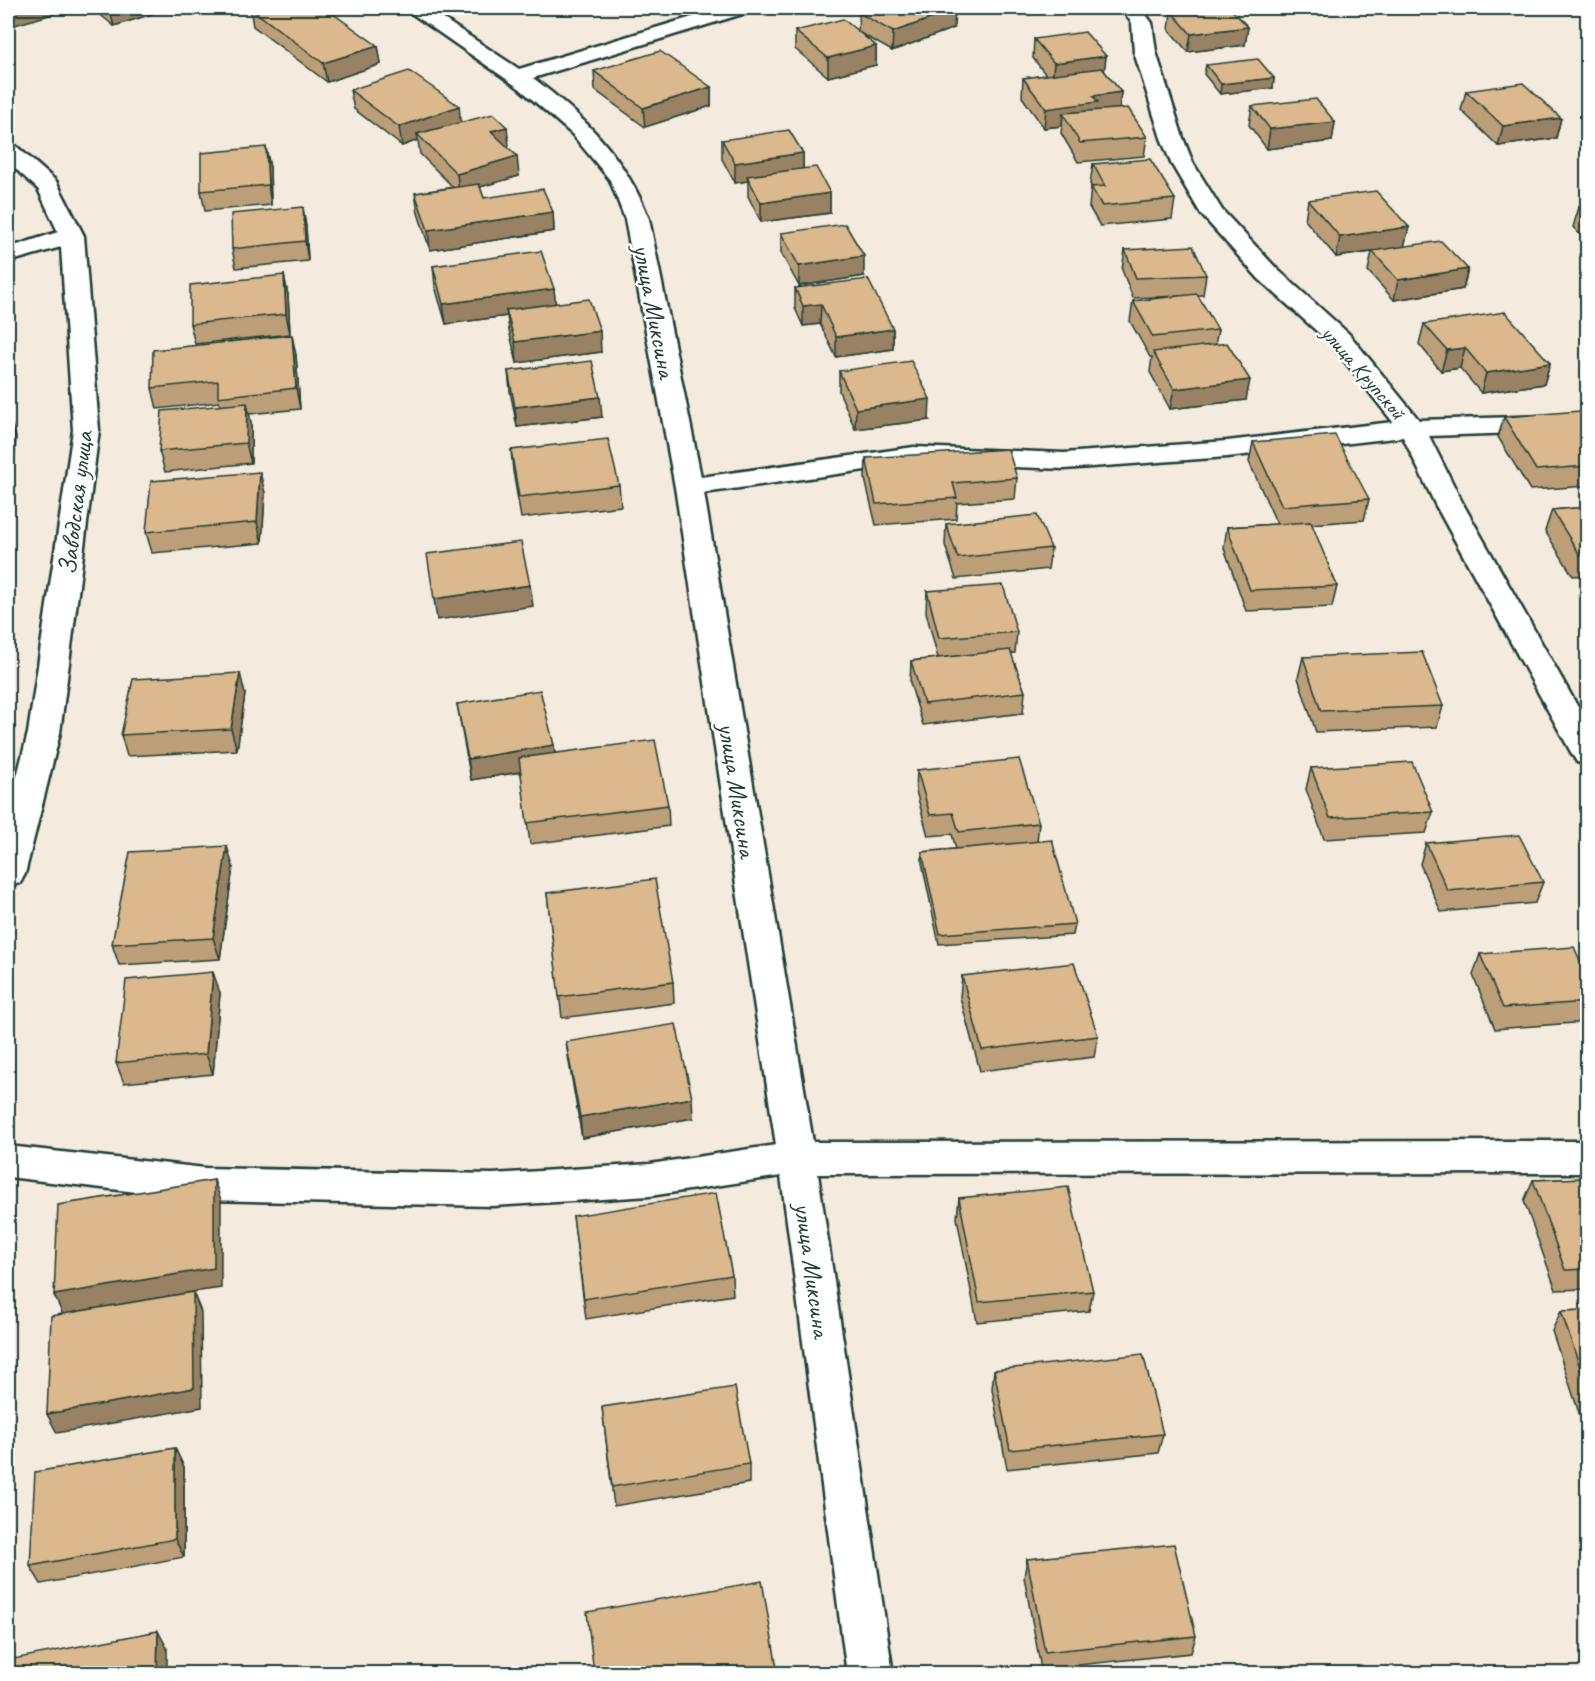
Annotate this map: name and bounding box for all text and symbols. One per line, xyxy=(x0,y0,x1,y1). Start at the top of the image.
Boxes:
street label: улица Миксина xyxy=(625,240,684,383)
street label: улица Крупской xyxy=(1314,318,1413,427)
street label: Заводская улица xyxy=(50,428,101,577)
street label: улица Миксина xyxy=(710,719,765,862)
street label: улица Миксина xyxy=(786,1199,839,1342)

